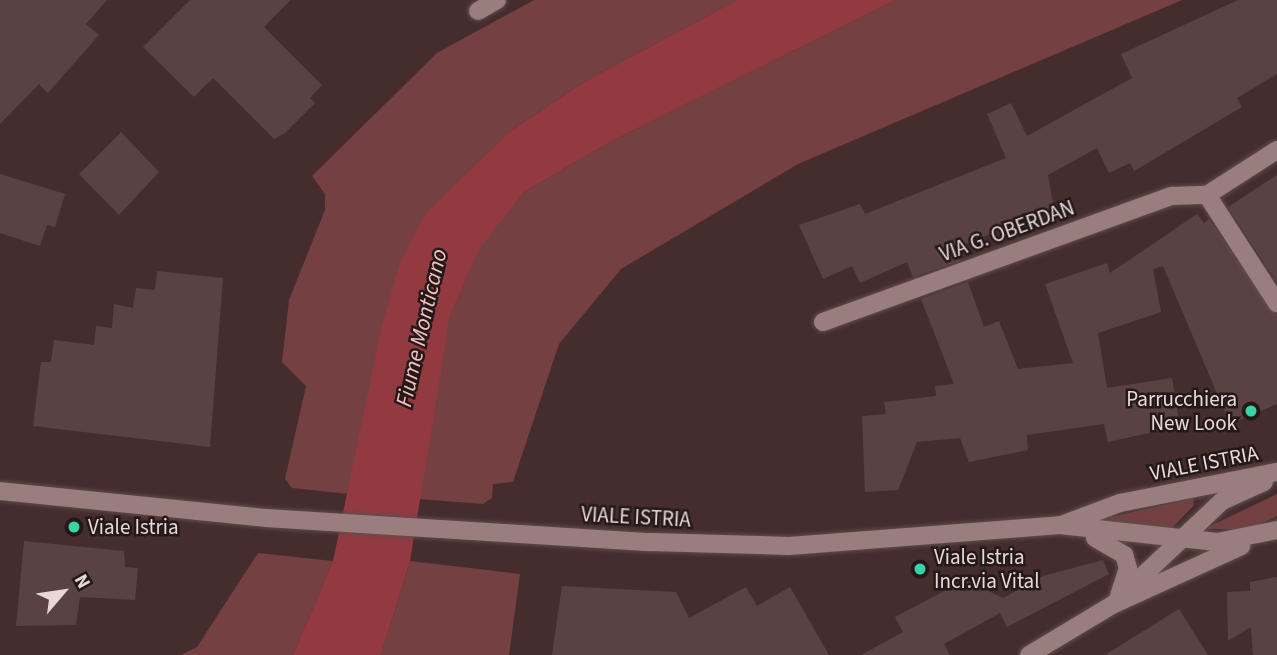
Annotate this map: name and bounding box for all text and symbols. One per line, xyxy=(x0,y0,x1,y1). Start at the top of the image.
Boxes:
street label: VIA G. OBERDAN xyxy=(936,195,1078,267)
water label: Fiume Monticano xyxy=(390,246,454,410)
place label: Parrucchiera New Look xyxy=(1126,386,1237,436)
marker: Parrucchiera New Look xyxy=(1243,403,1259,419)
street label: VIALE ISTRIA xyxy=(1148,440,1260,486)
street label: VIALE ISTRIA xyxy=(581,502,691,532)
place label: Viale Istria xyxy=(88,514,179,540)
marker: Viale Istria xyxy=(66,519,82,535)
place label: Viale Istria Incr.via Vital xyxy=(934,544,1040,594)
north arrow xyxy=(28,557,98,627)
marker: Viale Istria Incr.via Vital xyxy=(912,561,928,577)
text: N xyxy=(67,569,97,594)

